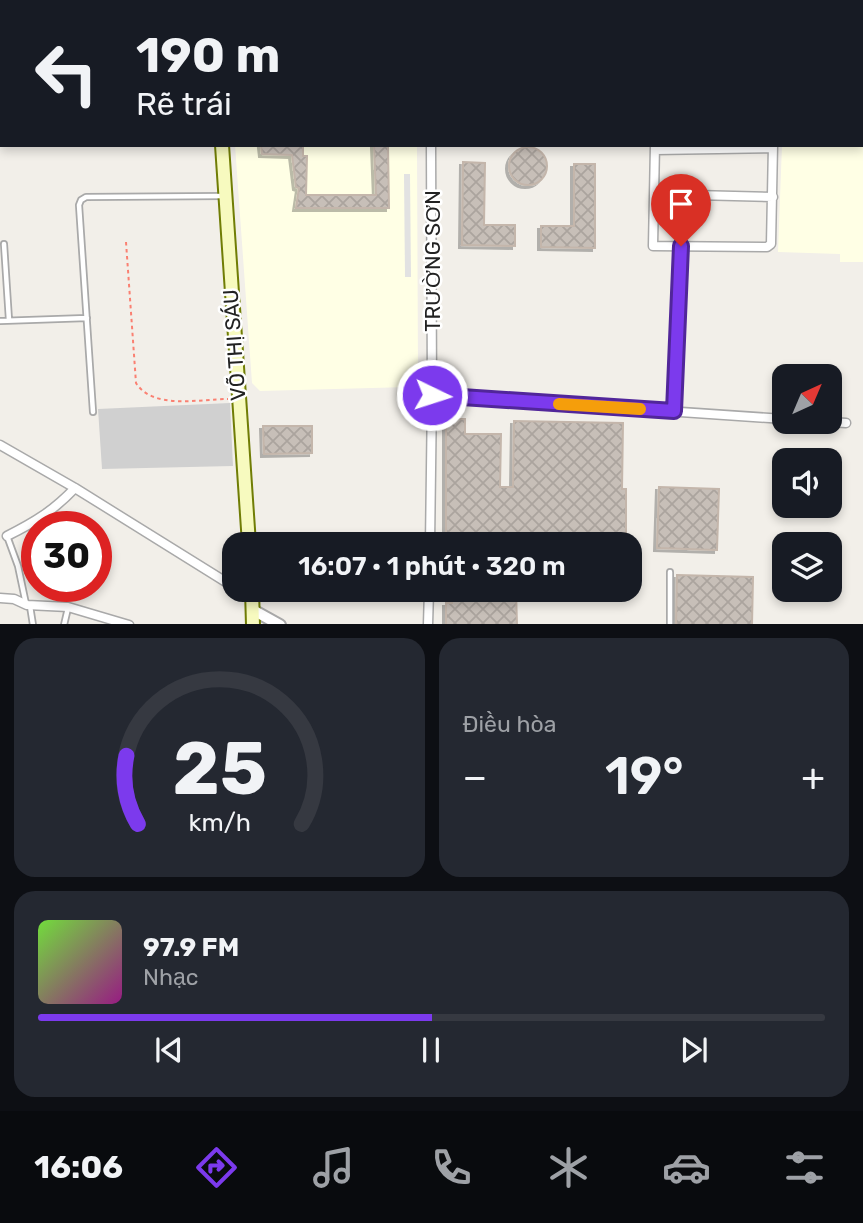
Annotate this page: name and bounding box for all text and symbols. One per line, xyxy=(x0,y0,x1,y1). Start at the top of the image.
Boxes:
text: 190 m xyxy=(136,26,280,84)
icon: left xyxy=(21,28,112,119)
text: Rẽ trái xyxy=(136,85,232,123)
pin xyxy=(651,174,711,246)
icon: arrive xyxy=(662,185,700,223)
street label: TRƯỜNG SƠN xyxy=(420,190,445,332)
street label: VÕ THỊ SÁU xyxy=(218,288,250,402)
position arrow xyxy=(395,358,469,432)
north arrow xyxy=(772,364,842,434)
map controls xyxy=(772,364,842,602)
button: sound xyxy=(772,448,842,518)
speed limit sign: 30 xyxy=(21,511,112,602)
button: layers xyxy=(772,532,842,602)
text: 16:07 · 1 phút · 320 m xyxy=(298,551,566,582)
text: Điều hòa xyxy=(463,710,556,738)
text: 25 xyxy=(172,726,266,812)
text: 19° xyxy=(605,745,684,807)
text: − xyxy=(463,754,487,800)
text: + xyxy=(801,754,825,800)
text: km/h xyxy=(188,807,250,836)
text: 97.9 FM xyxy=(143,932,239,963)
text: Nhạc xyxy=(143,963,198,991)
icon: previous xyxy=(150,1031,188,1069)
icon: pause xyxy=(412,1031,450,1069)
icon: next xyxy=(675,1031,713,1069)
icon: directions xyxy=(192,1143,241,1192)
icon: music xyxy=(309,1143,358,1192)
icon: phone xyxy=(427,1143,476,1192)
icon: climate xyxy=(544,1143,593,1192)
icon: car xyxy=(662,1143,711,1192)
icon: filters xyxy=(780,1143,829,1192)
text: 16:06 xyxy=(34,1148,123,1186)

